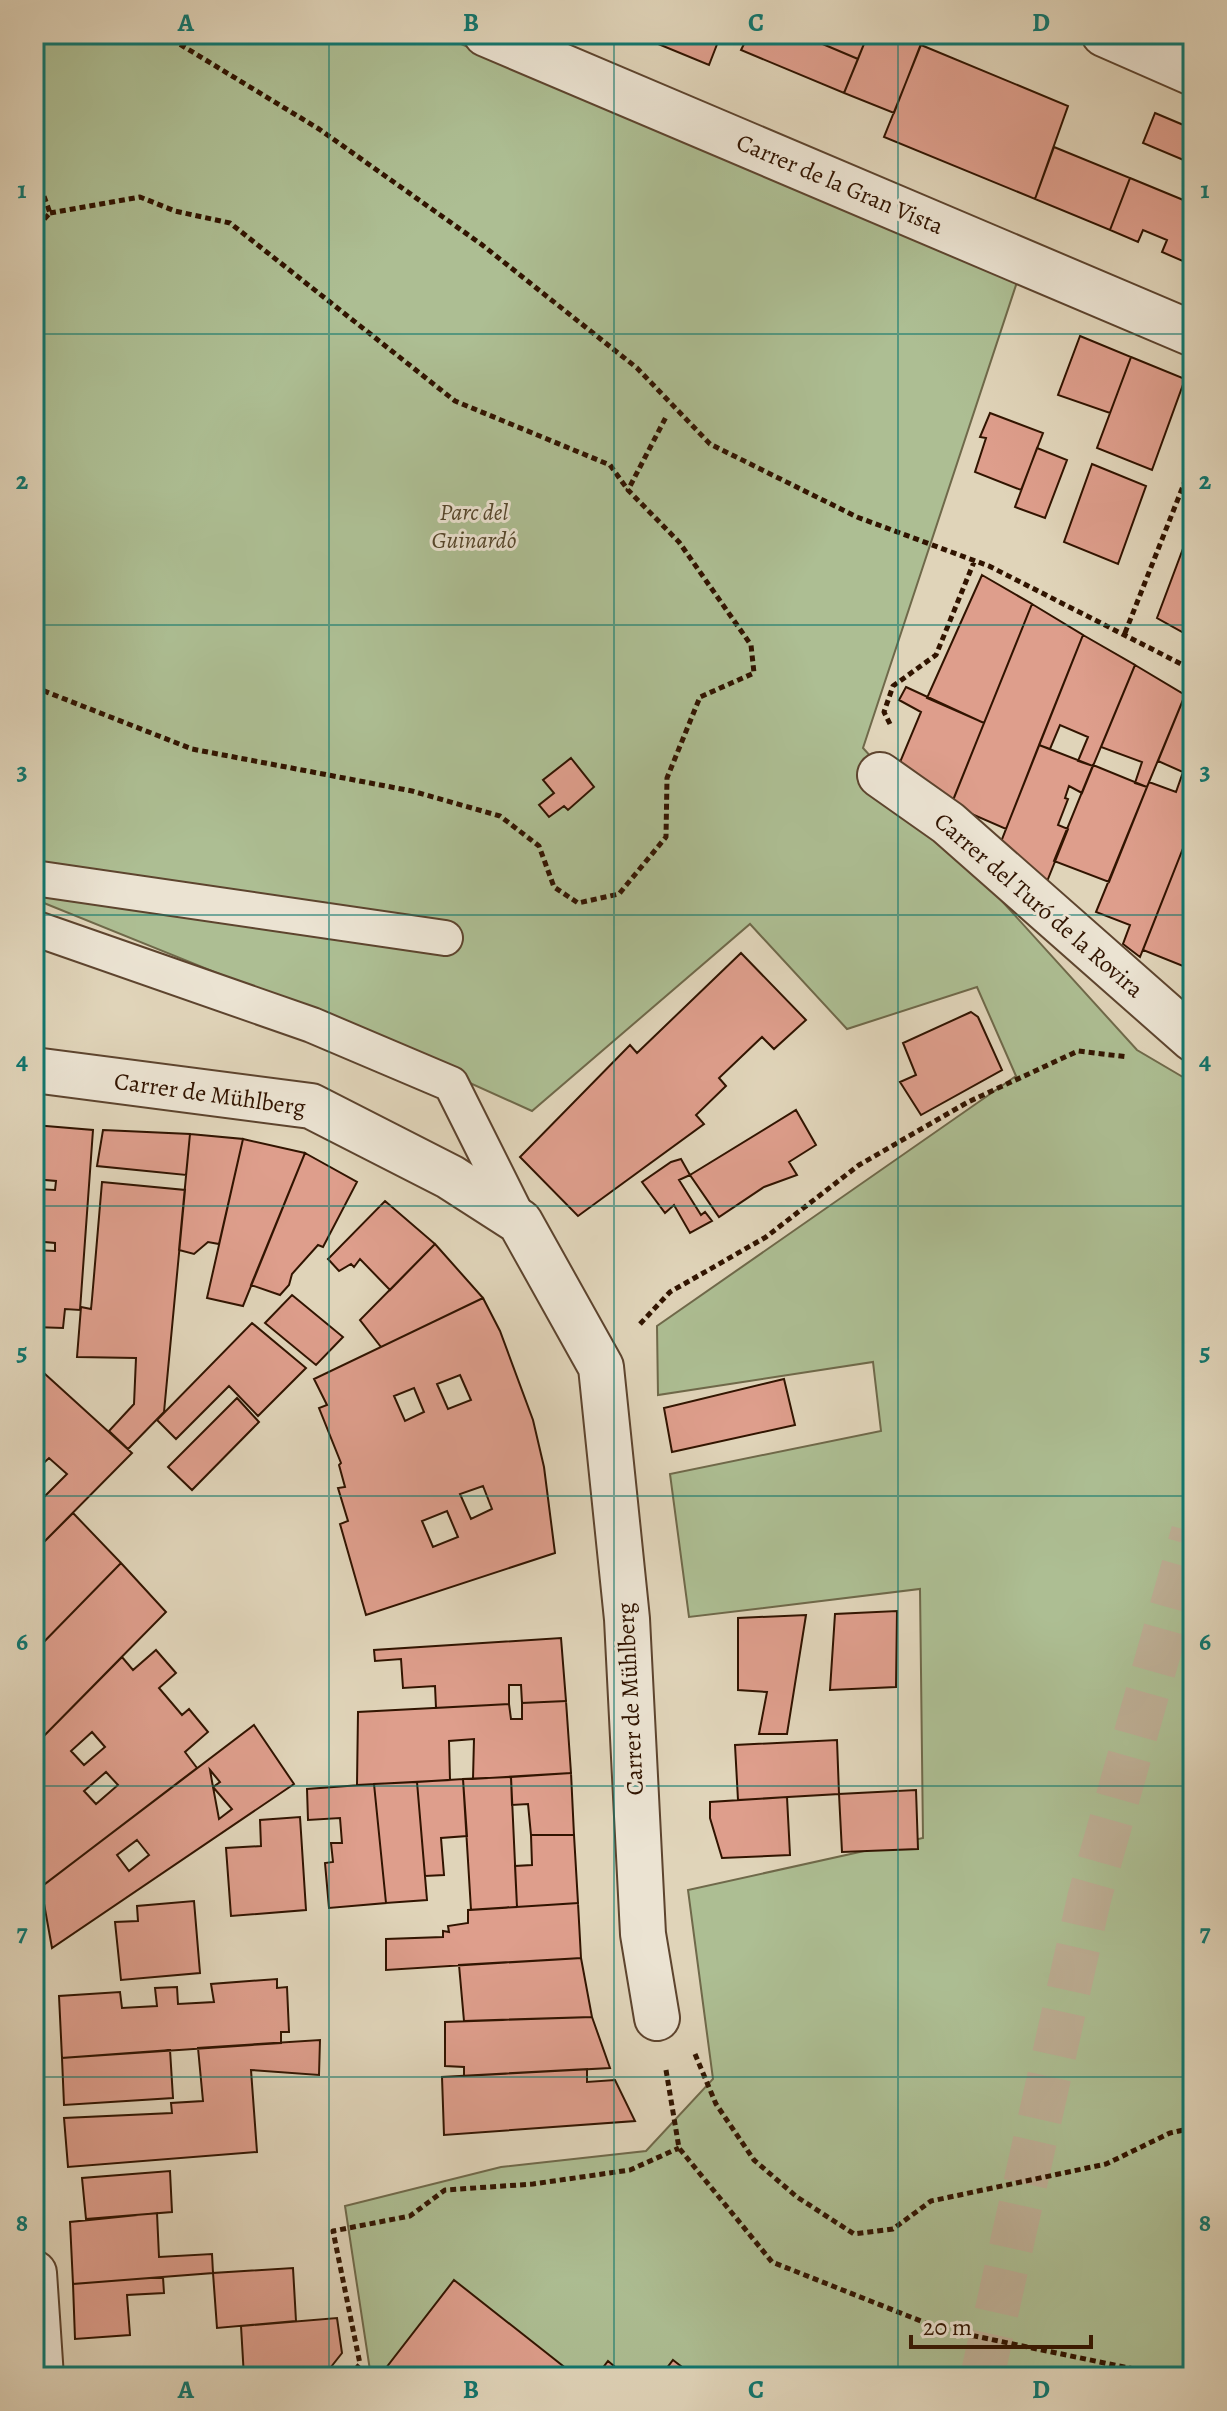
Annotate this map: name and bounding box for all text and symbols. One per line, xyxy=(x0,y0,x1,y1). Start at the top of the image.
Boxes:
text: A xyxy=(177,5,195,40)
text: B xyxy=(463,5,479,40)
text: C xyxy=(748,5,764,40)
text: D xyxy=(1032,5,1050,40)
street label: Carrer de la Gran Vista xyxy=(732,126,949,242)
text: 1 xyxy=(17,172,27,207)
text: 1 xyxy=(1200,172,1210,207)
text: 2 xyxy=(16,463,29,498)
text: 2 xyxy=(1199,463,1212,498)
park label: Parc del Guinardó xyxy=(432,496,516,556)
text: 3 xyxy=(16,753,28,788)
text: 3 xyxy=(1199,753,1211,788)
street label: Carrer del Turó de la Rovira xyxy=(928,805,1151,1005)
text: 4 xyxy=(16,1043,28,1078)
text: 4 xyxy=(1199,1043,1211,1078)
street label: Carrer de Mühlberg xyxy=(112,1065,308,1123)
text: 5 xyxy=(16,1334,28,1369)
text: 5 xyxy=(1199,1334,1211,1369)
street label: Carrer de Mühlberg xyxy=(609,1602,651,1796)
text: 6 xyxy=(16,1624,28,1659)
text: 6 xyxy=(1199,1624,1211,1659)
text: 7 xyxy=(16,1915,28,1950)
text: 7 xyxy=(1199,1915,1211,1950)
text: 8 xyxy=(16,2205,28,2240)
text: 8 xyxy=(1199,2205,1211,2240)
scale bar xyxy=(911,2299,1091,2349)
text: 20 m xyxy=(923,2311,972,2343)
text: A xyxy=(177,2372,195,2407)
text: B xyxy=(463,2372,479,2407)
text: C xyxy=(748,2372,764,2407)
text: D xyxy=(1032,2372,1050,2407)

